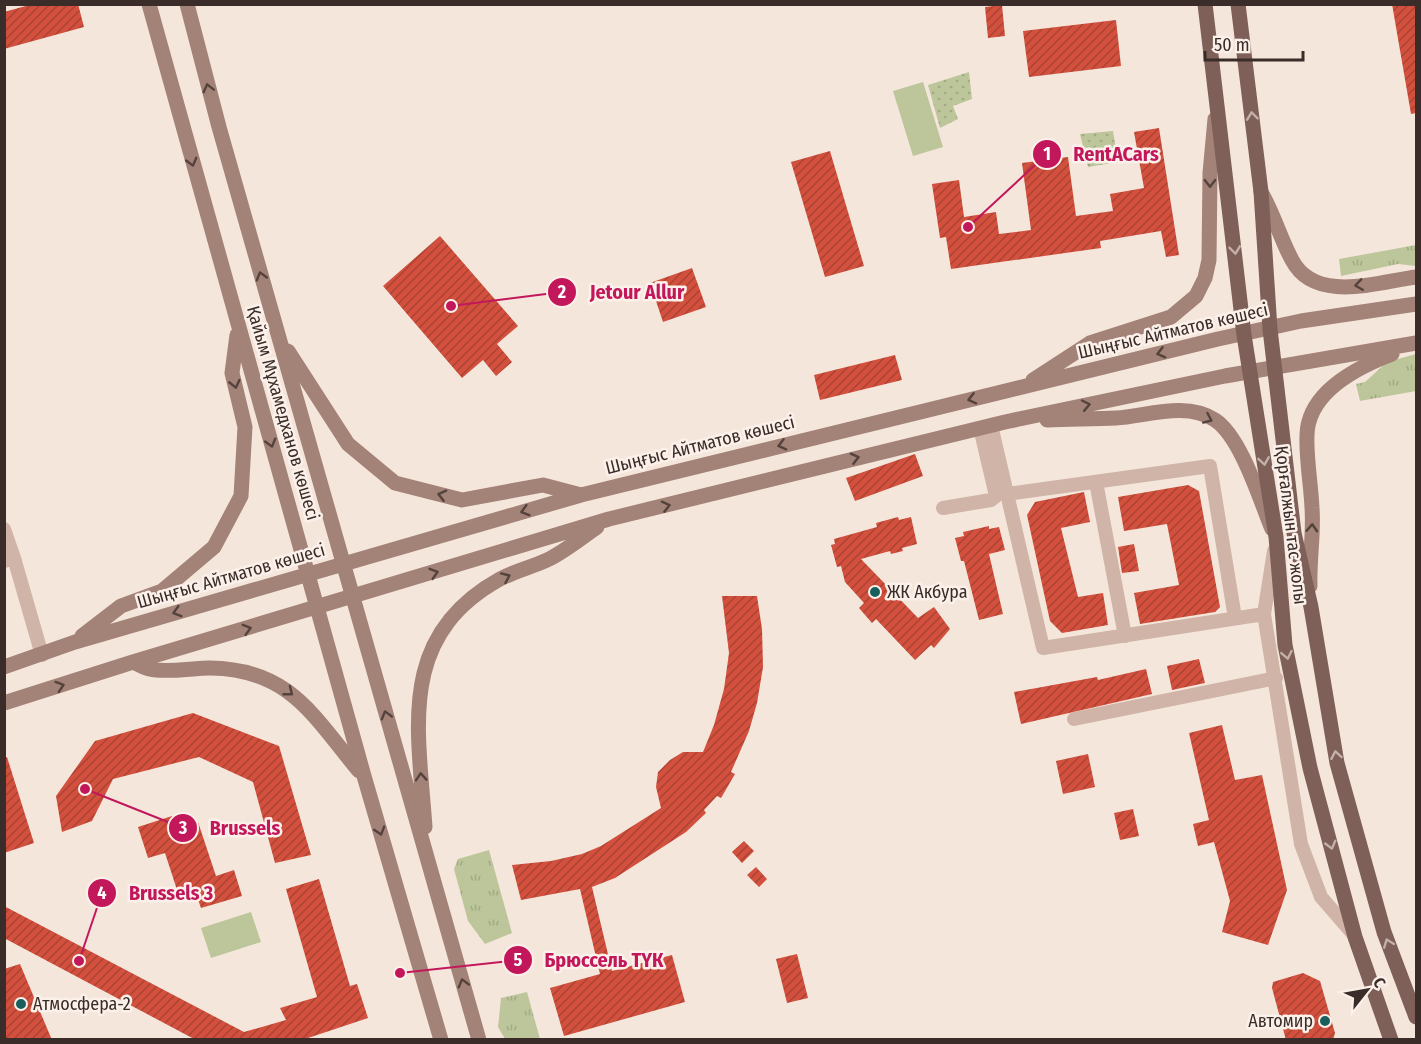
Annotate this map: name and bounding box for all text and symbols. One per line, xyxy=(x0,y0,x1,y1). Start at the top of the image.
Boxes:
scale bar xyxy=(1205,24,1302,62)
text: 50 m xyxy=(1214,34,1250,56)
one-way arrow xyxy=(203,83,216,93)
one-way arrow xyxy=(1246,112,1259,121)
callout: RentACars xyxy=(1032,135,1171,173)
text: RentACars xyxy=(1073,142,1159,166)
text: 1 xyxy=(1043,143,1051,165)
one-way arrow xyxy=(185,156,197,167)
one-way arrow xyxy=(1204,179,1216,188)
one-way arrow xyxy=(1228,246,1240,255)
one-way arrow xyxy=(256,271,268,281)
callout: Jetour Allur xyxy=(547,273,696,311)
one-way arrow xyxy=(1354,279,1363,291)
text: Jetour Allur xyxy=(589,280,685,304)
text: 2 xyxy=(557,281,566,303)
street label: Шыңғыс Айтматов көшесі xyxy=(1076,298,1270,364)
street label: Қайым Мұхамедханов көшесі xyxy=(242,303,324,523)
one-way arrow xyxy=(1157,345,1167,358)
one-way arrow xyxy=(227,379,240,389)
one-way arrow xyxy=(967,391,977,404)
one-way arrow xyxy=(1080,399,1090,412)
street label: Шыңғыс Айтматов көшесі xyxy=(603,411,797,479)
one-way arrow xyxy=(1202,411,1213,423)
one-way arrow xyxy=(264,437,276,448)
one-way arrow xyxy=(778,438,788,451)
street label: Қорғалжын тас жолы xyxy=(1270,444,1312,606)
one-way arrow xyxy=(850,453,860,466)
one-way arrow xyxy=(1257,457,1269,466)
one-way arrow xyxy=(437,489,447,502)
one-way arrow xyxy=(660,500,670,513)
one-way arrow xyxy=(520,504,531,516)
one-way arrow xyxy=(1305,523,1318,532)
street label: Шыңғыс Айтматов көшесі xyxy=(135,539,327,613)
one-way arrow xyxy=(428,568,438,580)
one-way arrow xyxy=(500,572,511,584)
place label: ЖК Акбура xyxy=(887,581,968,603)
marker: ЖК Акбура xyxy=(868,585,882,599)
one-way arrow xyxy=(172,605,183,617)
one-way arrow xyxy=(241,624,252,636)
one-way arrow xyxy=(1280,649,1293,659)
one-way arrow xyxy=(54,680,65,693)
one-way arrow xyxy=(282,685,293,696)
one-way arrow xyxy=(381,710,393,721)
one-way arrow xyxy=(1330,751,1342,760)
one-way arrow xyxy=(415,773,428,782)
callout: Brussels xyxy=(168,809,292,847)
text: Brussels xyxy=(210,816,281,840)
text: 3 xyxy=(178,817,188,839)
one-way arrow xyxy=(373,825,385,836)
one-way arrow xyxy=(1323,840,1336,850)
callout: Brussels 3 xyxy=(87,874,226,912)
text: Brussels 3 xyxy=(129,881,213,905)
text: 4 xyxy=(97,882,107,904)
one-way arrow xyxy=(1383,938,1396,949)
callout: Брюссель ТҮК xyxy=(503,941,676,979)
text: Брюссель ТҮК xyxy=(544,948,664,972)
text: 5 xyxy=(514,949,523,971)
north arrow xyxy=(1337,960,1397,1020)
text: С xyxy=(1369,974,1390,992)
one-way arrow xyxy=(458,978,470,989)
place label: Атмосфера-2 xyxy=(33,993,131,1015)
marker: Атмосфера-2 xyxy=(14,997,28,1011)
place label: Автомир xyxy=(1248,1010,1313,1032)
marker: Автомир xyxy=(1318,1014,1332,1028)

